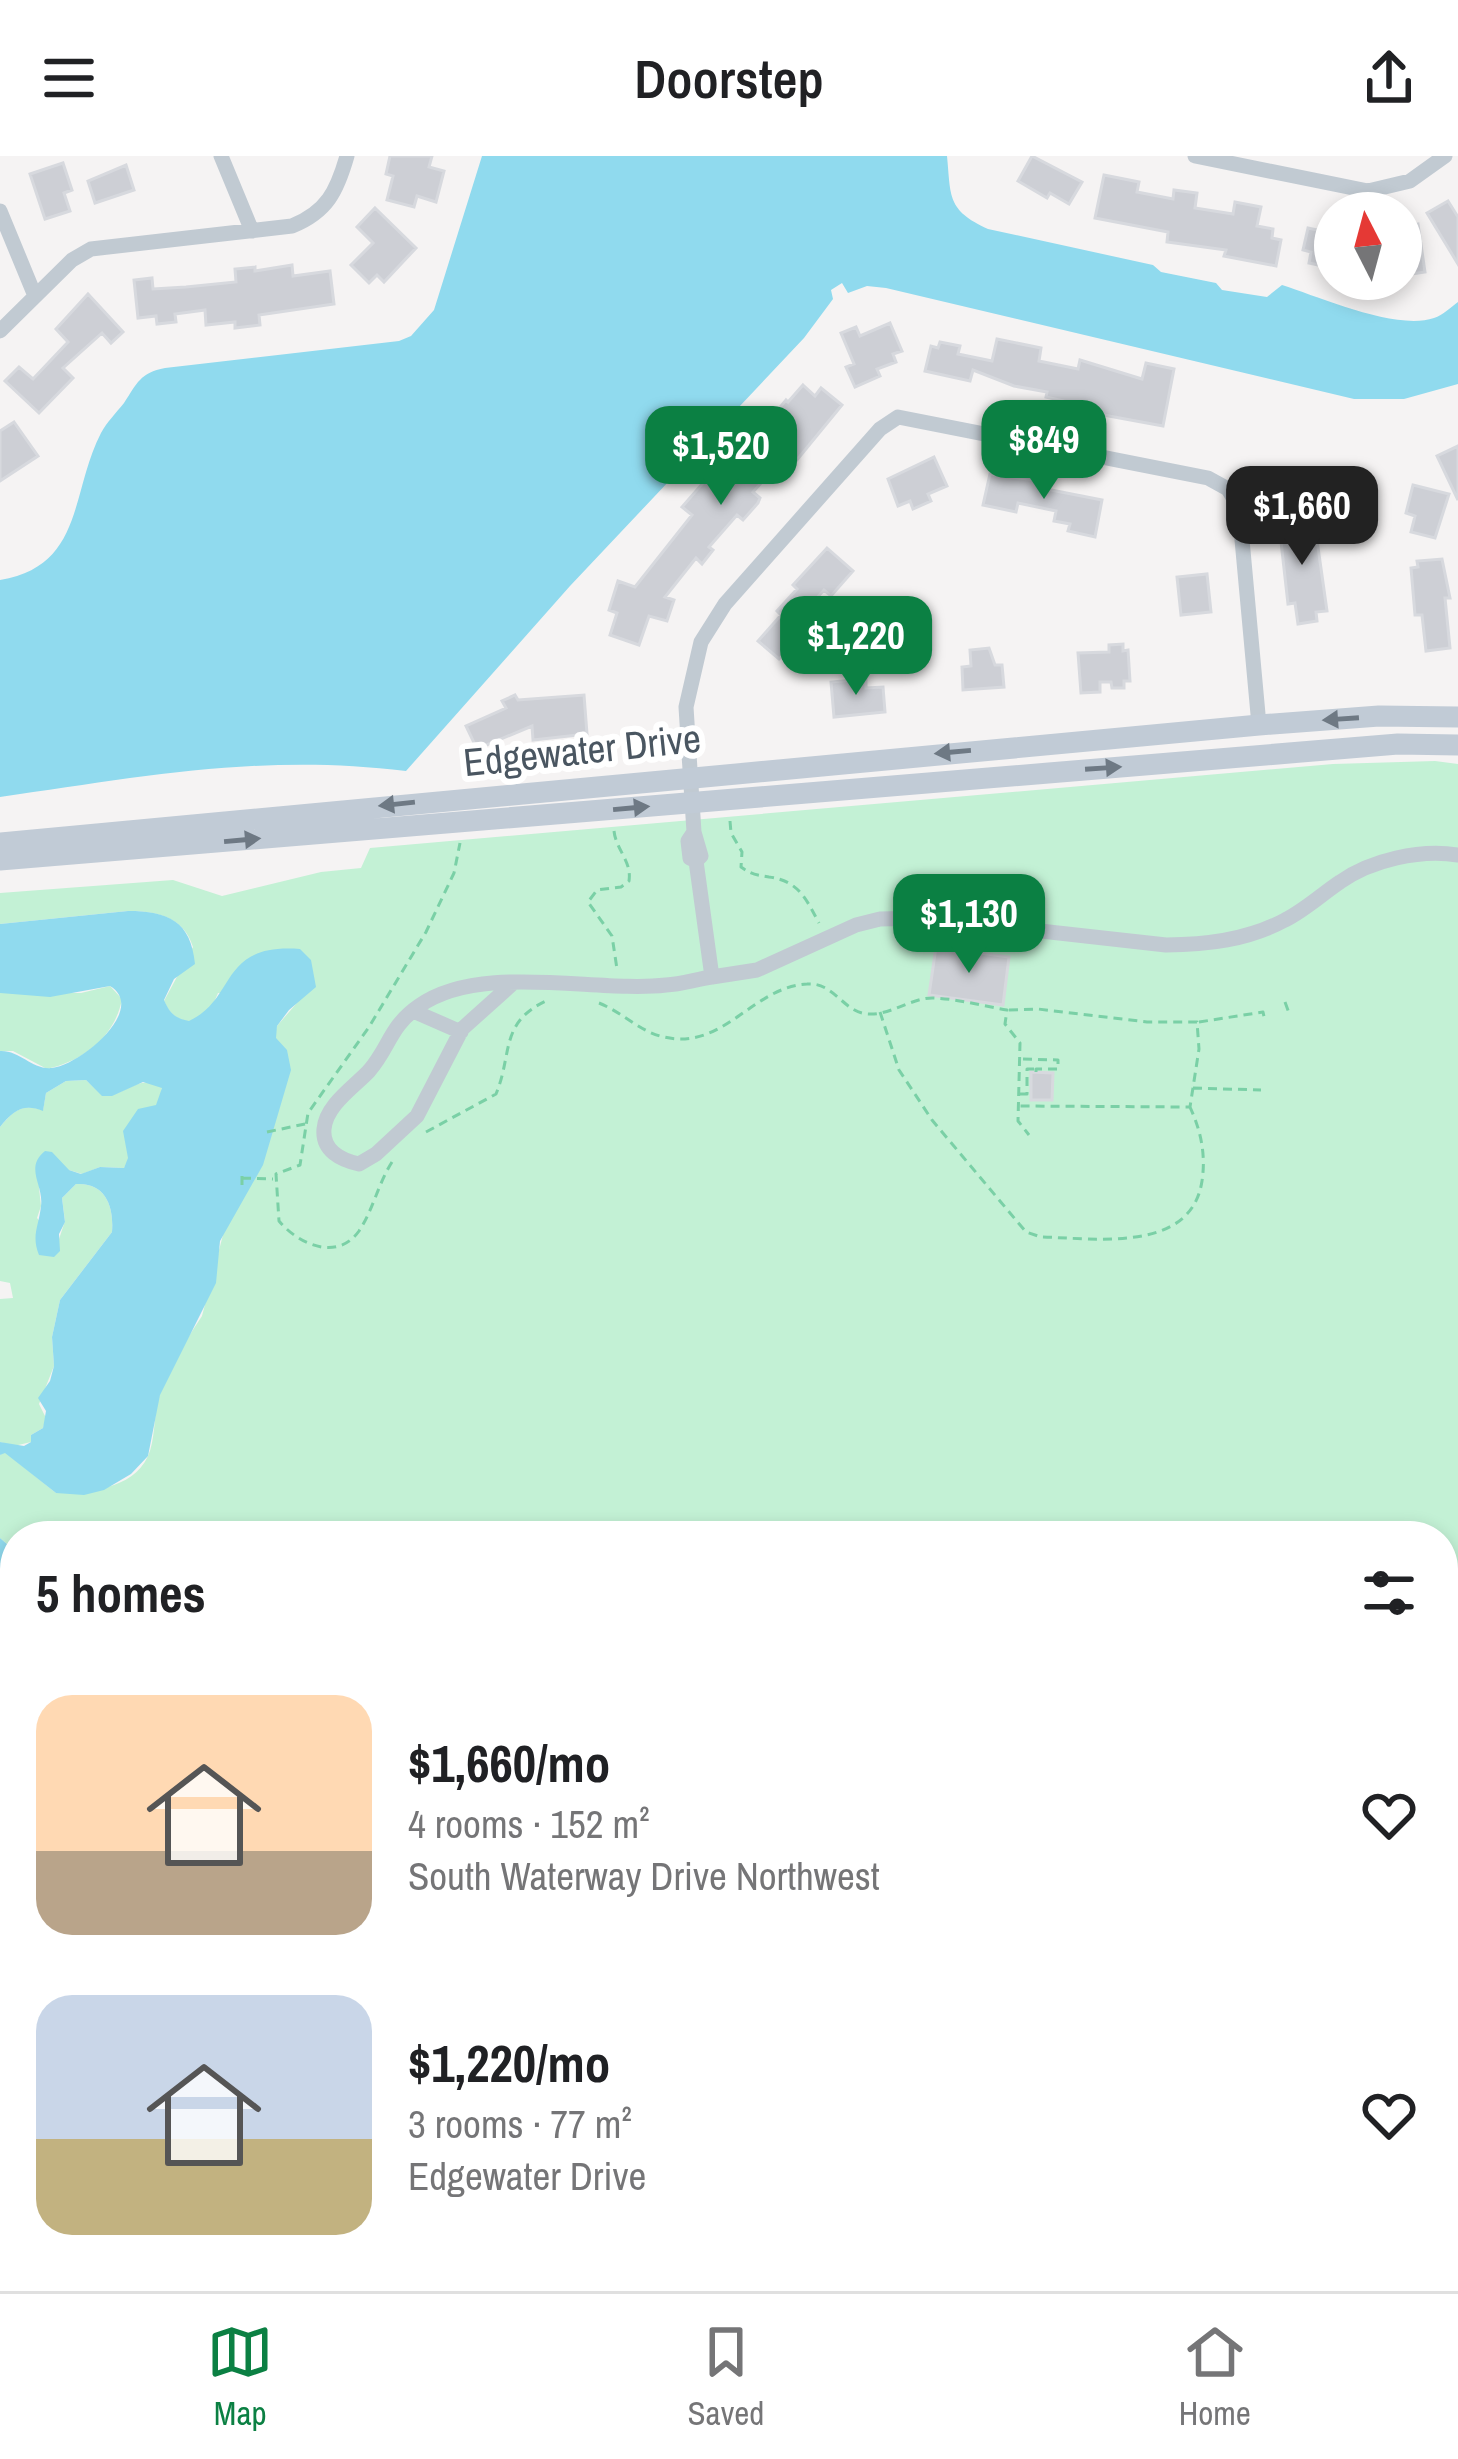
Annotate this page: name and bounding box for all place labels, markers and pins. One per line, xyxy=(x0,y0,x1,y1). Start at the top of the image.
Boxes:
pin: $849 xyxy=(973,400,1115,502)
pin: $1,520 xyxy=(623,406,819,508)
pin: $1,660 xyxy=(1204,466,1400,568)
pin: $1,220 xyxy=(758,596,954,698)
pin: $1,130 xyxy=(871,874,1067,976)

